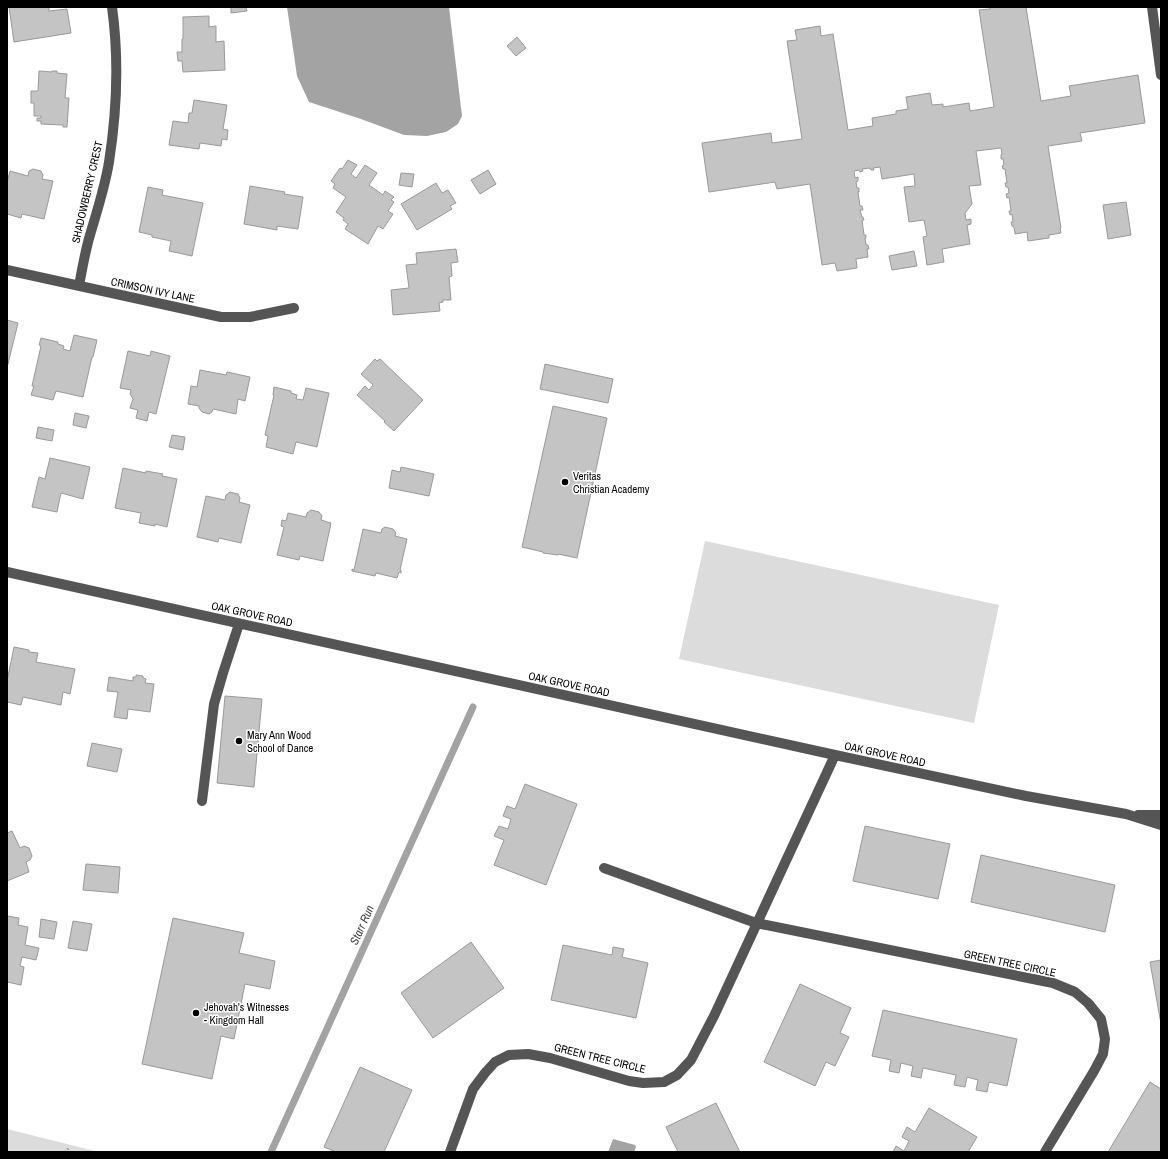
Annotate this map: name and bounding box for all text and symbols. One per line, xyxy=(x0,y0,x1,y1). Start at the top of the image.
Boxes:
street label: SHADOWBERRY CREST xyxy=(68,139,106,244)
street label: CRIMSON IVY LANE xyxy=(110,274,196,306)
place label: Veritas Christian Academy xyxy=(573,469,650,496)
marker: Veritas Christian Academy xyxy=(560,477,570,487)
street label: OAK GROVE ROAD xyxy=(210,599,294,629)
street label: OAK GROVE ROAD xyxy=(527,669,611,699)
place label: Mary Ann Wood School of Dance xyxy=(247,728,313,755)
marker: Mary Ann Wood School of Dance xyxy=(234,736,244,746)
street label: OAK GROVE ROAD xyxy=(843,739,927,769)
water label: Starr Run xyxy=(346,903,378,947)
street label: GREEN TREE CIRCLE xyxy=(963,946,1057,980)
place label: Jehovah's Witnesses - Kingdom Hall xyxy=(204,1000,289,1027)
marker: Jehovah's Witnesses - Kingdom Hall xyxy=(191,1008,201,1018)
street label: GREEN TREE CIRCLE xyxy=(553,1040,647,1076)

